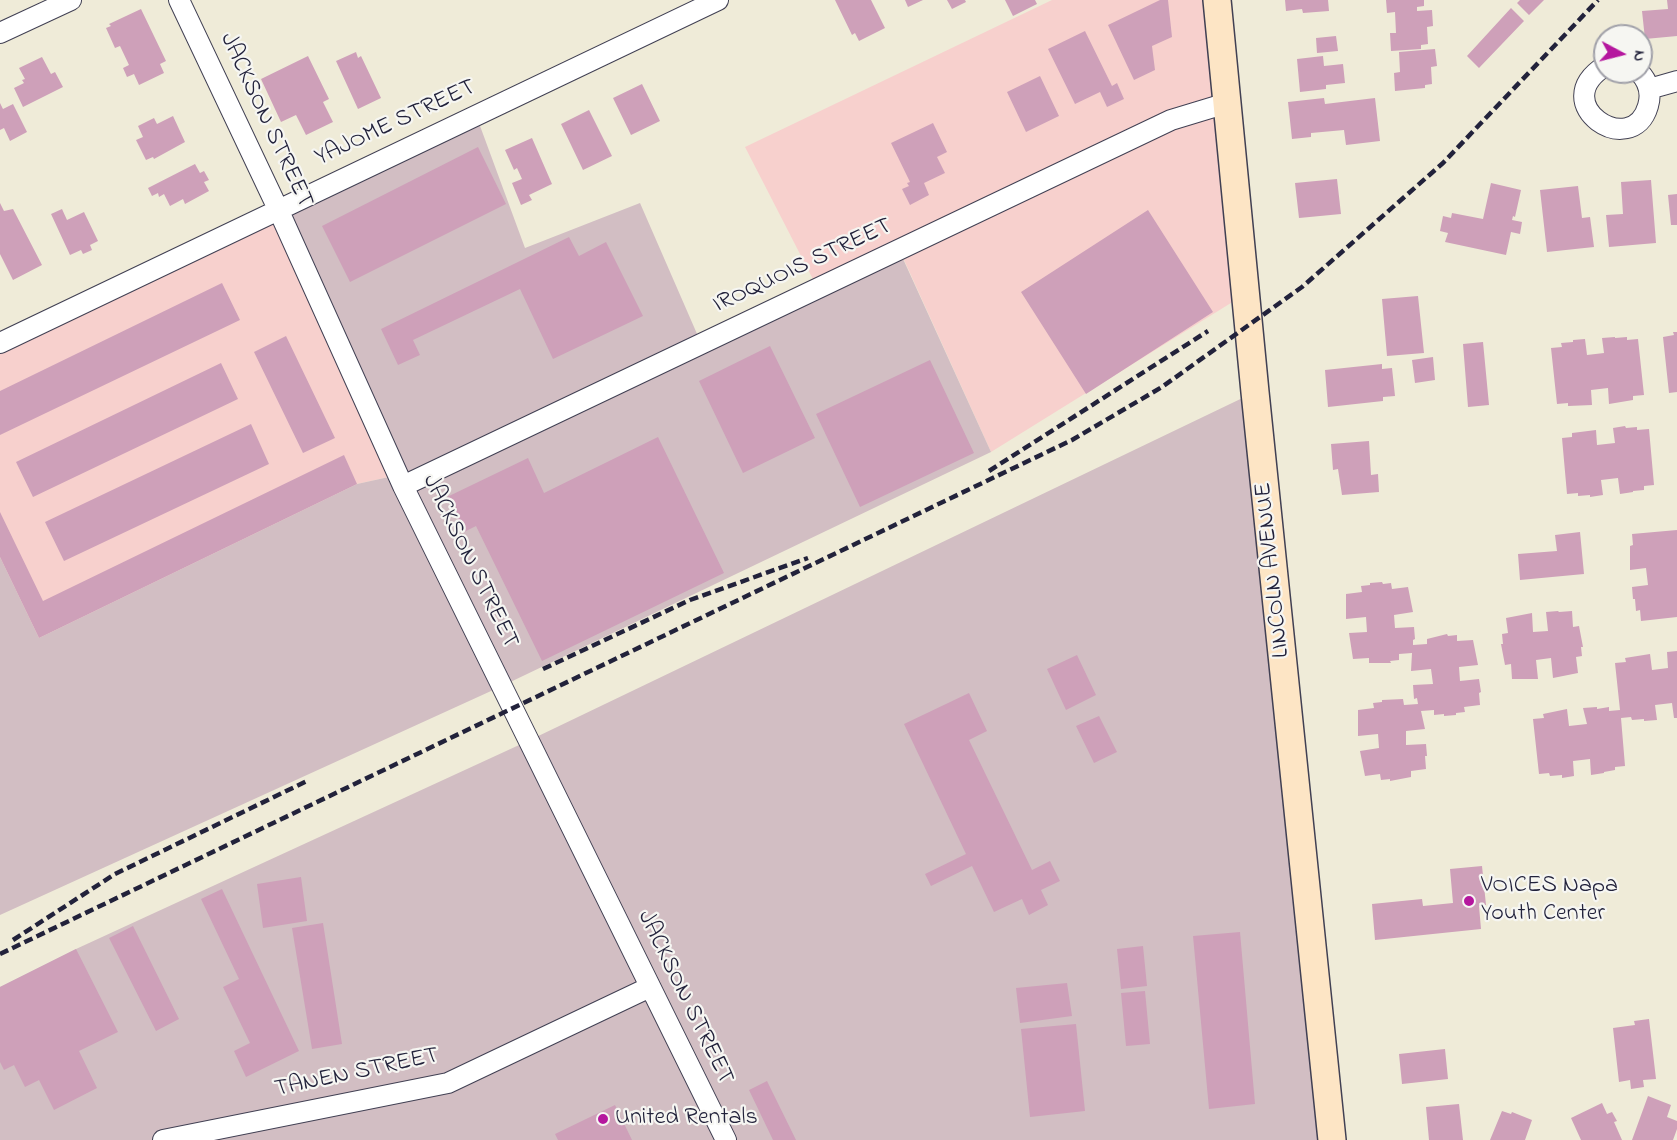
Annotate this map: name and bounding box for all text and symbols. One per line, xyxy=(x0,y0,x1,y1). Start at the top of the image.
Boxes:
north arrow xyxy=(1593,24,1653,84)
street label: JACKSON STREET xyxy=(212,29,318,213)
text: N xyxy=(1626,49,1651,63)
street label: YAJOME STREET xyxy=(311,74,481,174)
street label: IROQUOIS STREET xyxy=(709,213,897,321)
street label: JACKSON STREET xyxy=(414,470,524,654)
street label: LINCOLN AVENUE xyxy=(1250,481,1298,659)
place label: VOICES Napa Youth Center xyxy=(1481,873,1618,929)
marker: VOICES Napa Youth Center xyxy=(1462,894,1476,908)
street label: JACKSON STREET xyxy=(629,906,739,1090)
street label: TANEN STREET xyxy=(272,1043,442,1105)
place label: United Rentals xyxy=(615,1105,758,1133)
marker: United Rentals xyxy=(596,1112,610,1126)

